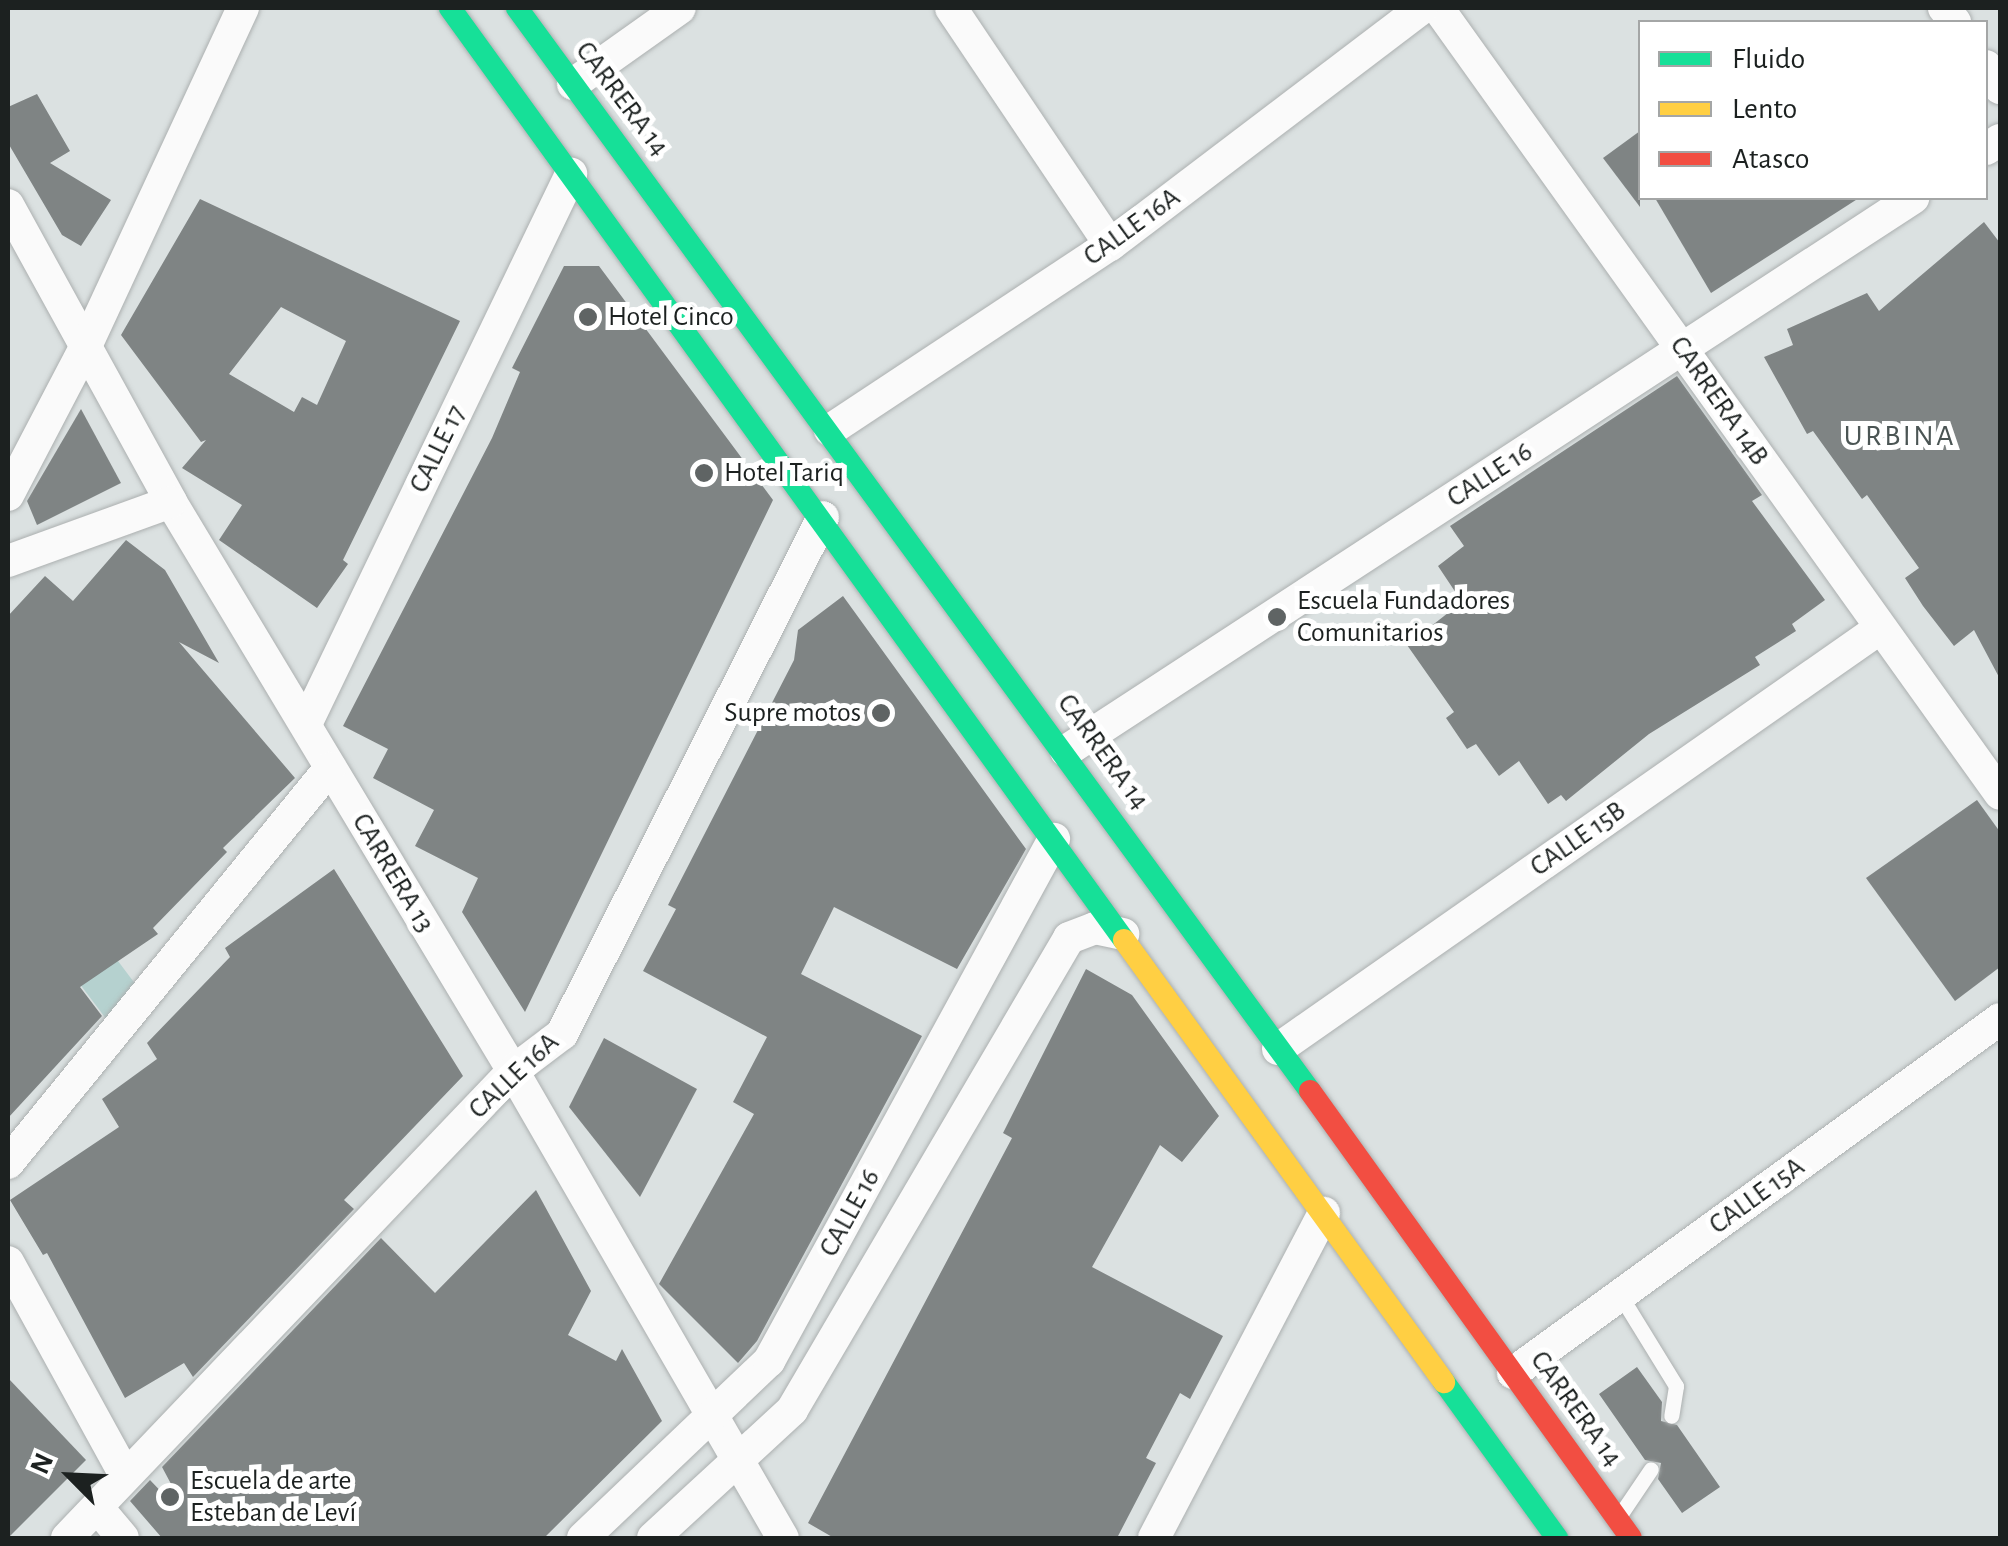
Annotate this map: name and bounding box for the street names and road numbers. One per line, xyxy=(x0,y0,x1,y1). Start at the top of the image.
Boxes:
street label: CARRERA 14 xyxy=(568,35,676,163)
street label: CALLE 16A xyxy=(1077,181,1187,273)
street label: CARRERA 14B xyxy=(1662,330,1776,472)
street label: CALLE 17 xyxy=(402,400,474,498)
street label: CALLE 16 xyxy=(1441,435,1539,515)
street label: CARRERA 14 xyxy=(1050,688,1156,816)
street label: CALLE 15B xyxy=(1524,794,1632,884)
street label: CARRERA 13 xyxy=(344,807,442,939)
street label: CALLE 16A xyxy=(462,1026,566,1126)
street label: CALLE 15A xyxy=(1703,1150,1811,1242)
street label: CALLE 16 xyxy=(812,1163,888,1263)
street label: CARRERA 14 xyxy=(1523,1345,1629,1473)

